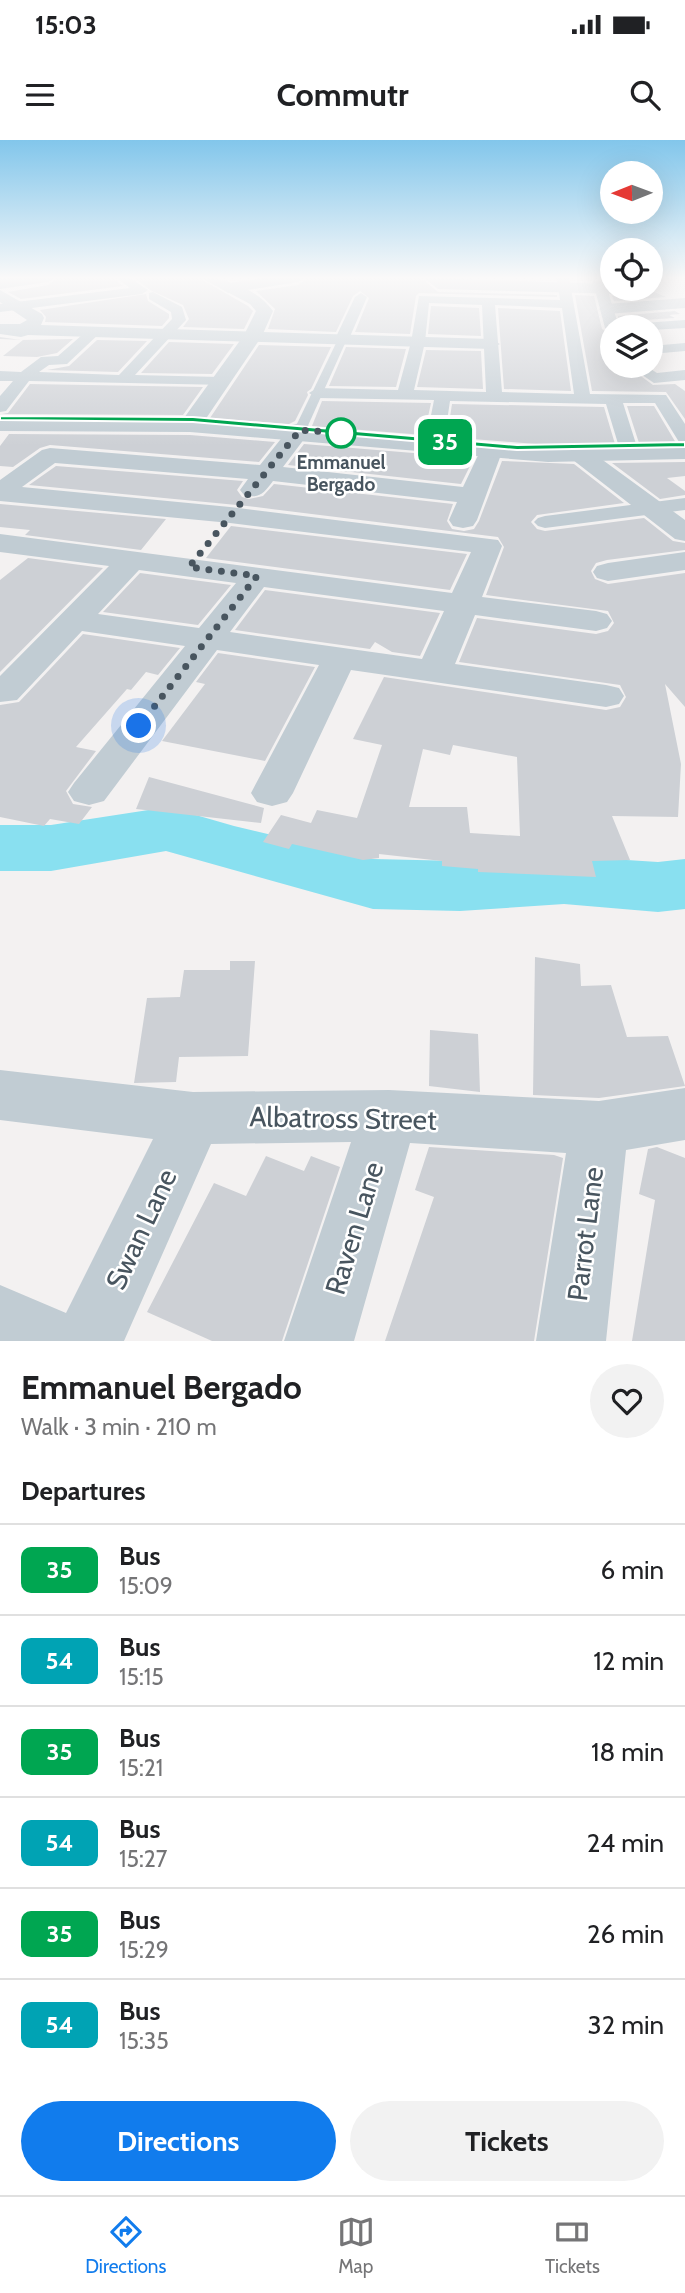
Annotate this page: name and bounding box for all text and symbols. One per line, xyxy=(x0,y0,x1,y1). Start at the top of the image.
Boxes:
text: 15:03 xyxy=(35,9,97,41)
text: Commutr xyxy=(276,75,409,114)
icon: menu xyxy=(21,76,59,114)
icon: search xyxy=(626,76,664,114)
north arrow xyxy=(600,161,663,224)
map controls xyxy=(600,161,663,378)
button: locate xyxy=(600,238,663,301)
button: layers xyxy=(600,315,663,378)
marker: Emmanuel Bergado xyxy=(326,418,356,448)
line badge: 35 xyxy=(414,419,476,465)
text: 35 xyxy=(432,427,458,456)
place label: Emmanuel Bergado xyxy=(297,451,385,496)
your location xyxy=(121,708,156,743)
street label: Albatross Street xyxy=(249,1099,437,1137)
street label: Raven Lane xyxy=(318,1158,390,1298)
street label: Swan Lane xyxy=(98,1163,184,1295)
street label: Parrot Lane xyxy=(560,1165,610,1303)
button: heart xyxy=(590,1364,664,1438)
text: Emmanuel Bergado xyxy=(21,1367,302,1407)
text: Walk · 3 min · 210 m xyxy=(21,1413,217,1441)
text: Departures xyxy=(21,1475,145,1507)
text: Bus xyxy=(119,1540,160,1572)
text: 6 min xyxy=(601,1554,664,1586)
text: 35 xyxy=(47,1555,72,1584)
text: 15:09 xyxy=(119,1572,173,1600)
text: Bus xyxy=(119,1631,160,1663)
text: 12 min xyxy=(593,1645,664,1677)
text: 54 xyxy=(46,1646,73,1675)
text: 15:15 xyxy=(119,1663,164,1691)
text: Bus xyxy=(119,1722,160,1754)
text: 18 min xyxy=(591,1736,664,1768)
text: 35 xyxy=(47,1737,72,1766)
text: 15:21 xyxy=(119,1754,163,1782)
text: Bus xyxy=(119,1813,160,1845)
text: 24 min xyxy=(587,1827,664,1859)
text: 54 xyxy=(46,1828,73,1857)
text: 15:27 xyxy=(119,1845,167,1873)
text: Bus xyxy=(119,1904,160,1936)
text: 26 min xyxy=(587,1918,664,1950)
text: 35 xyxy=(47,1919,72,1948)
text: 15:29 xyxy=(119,1936,169,1964)
text: Bus xyxy=(119,1995,160,2027)
text: 32 min xyxy=(588,2009,664,2041)
text: 54 xyxy=(46,2010,73,2039)
text: 15:35 xyxy=(119,2027,169,2055)
button: Directions xyxy=(21,2101,336,2181)
button: Tickets xyxy=(350,2101,664,2181)
tab: Directions xyxy=(85,2213,166,2278)
tab: Map xyxy=(337,2213,375,2278)
tab: Tickets xyxy=(545,2213,600,2278)

